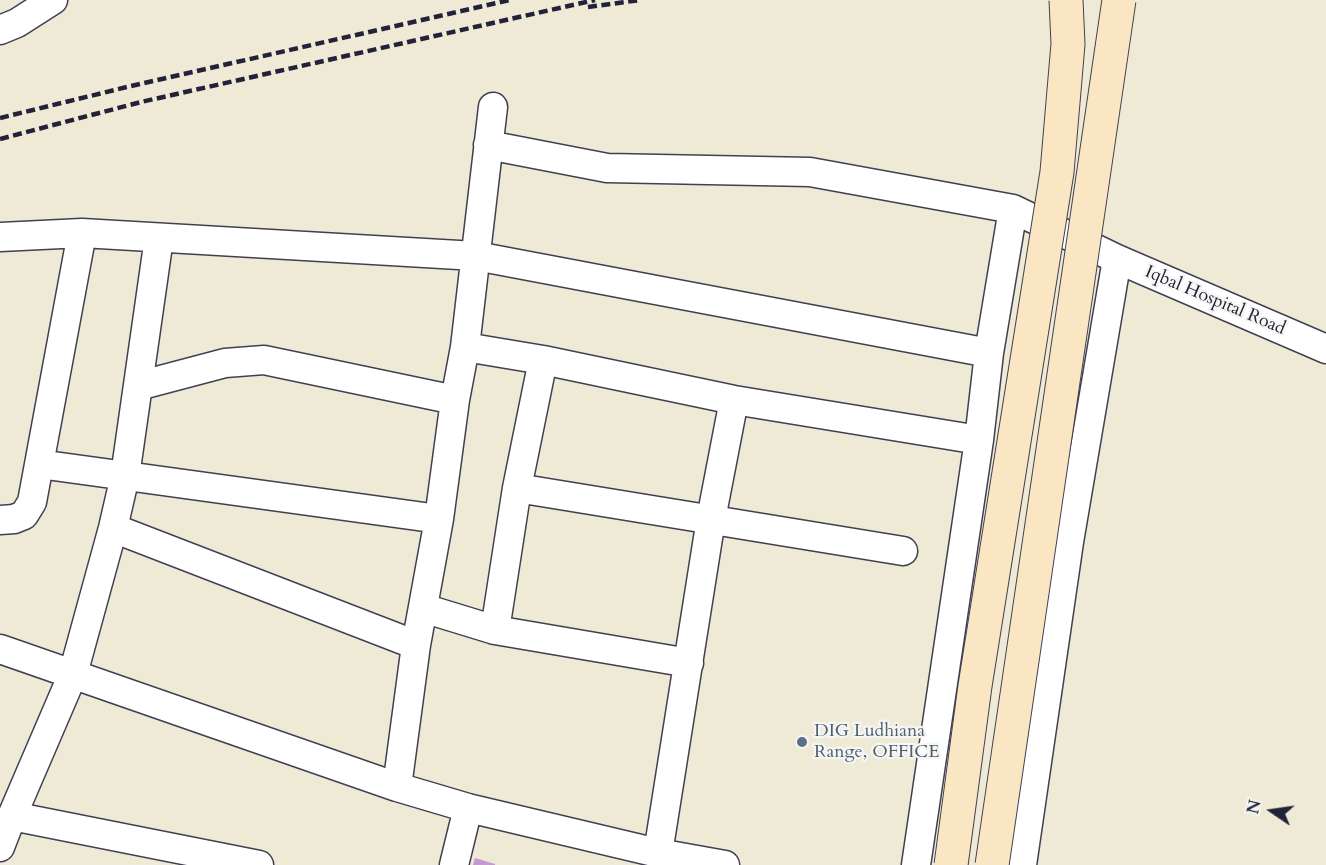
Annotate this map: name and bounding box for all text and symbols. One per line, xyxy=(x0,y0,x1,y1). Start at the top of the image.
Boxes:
street label: Iqbal Hospital Road xyxy=(1142,262,1288,340)
place label: DIG Ludhiana Range, OFFICE xyxy=(814,721,939,764)
marker: DIG Ludhiana Range, OFFICE xyxy=(795,735,809,749)
north arrow xyxy=(1242,781,1302,841)
text: N xyxy=(1242,798,1267,816)

